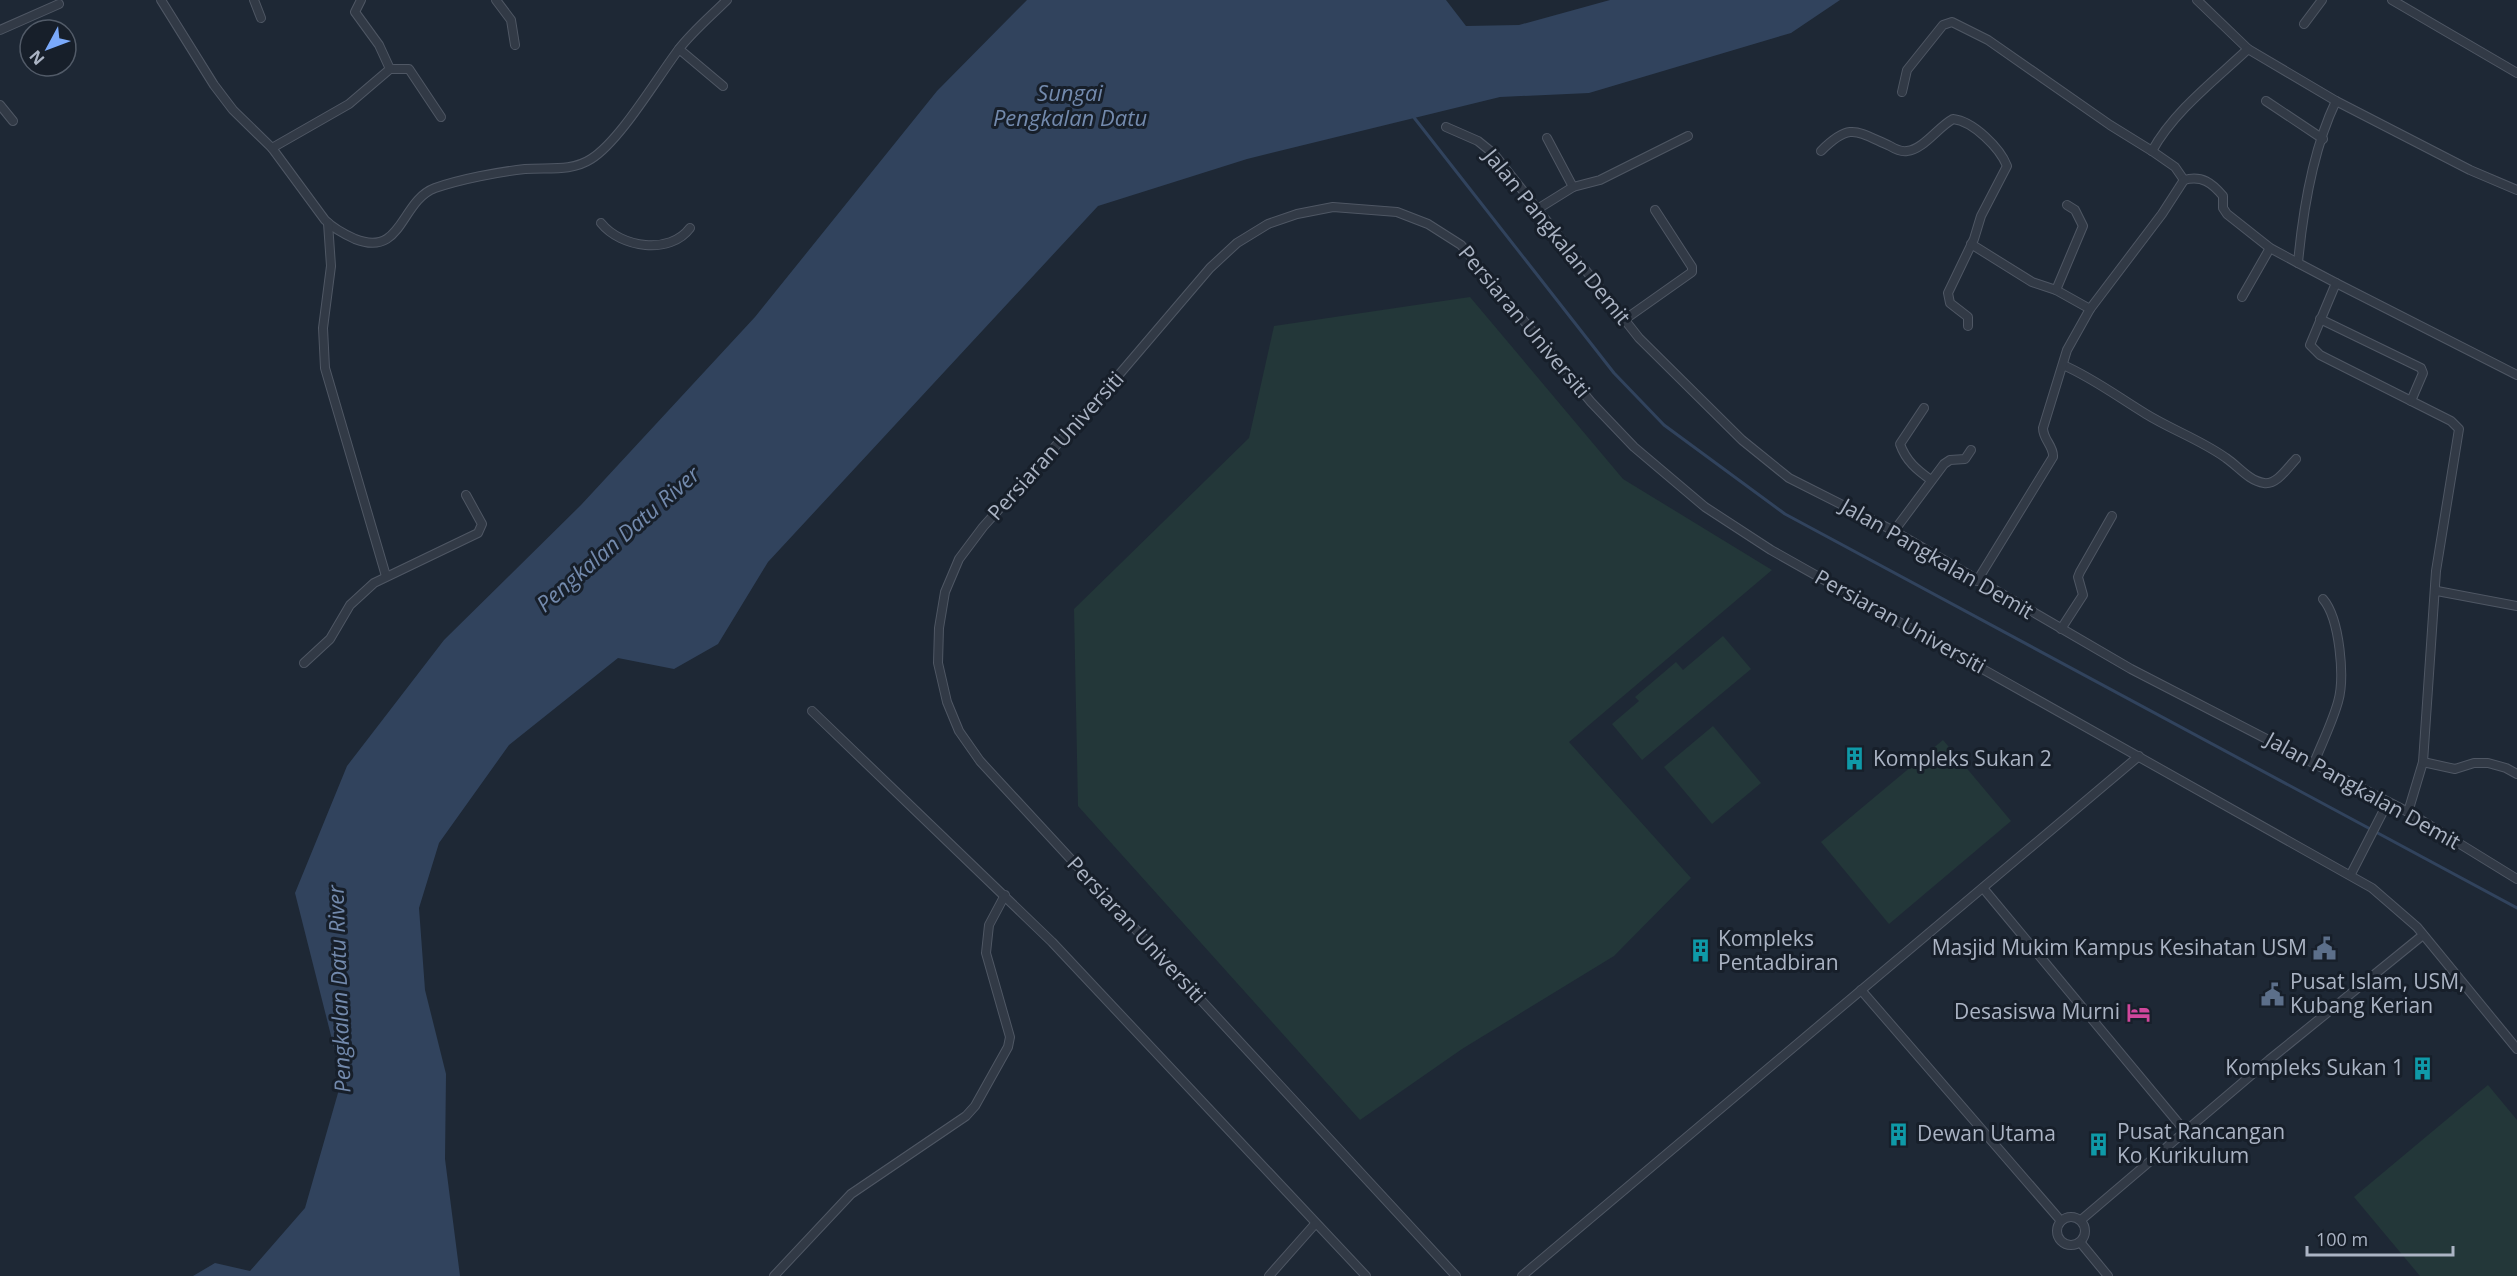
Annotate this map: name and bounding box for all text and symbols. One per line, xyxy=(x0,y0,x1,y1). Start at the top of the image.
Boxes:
north arrow xyxy=(18,18,78,78)
text: N xyxy=(24,46,49,70)
water label: Sungai Pengkalan Datu xyxy=(993,77,1147,132)
street label: Jalan Pangkalan Demit xyxy=(1477,141,1637,330)
street label: Persiaran Universiti xyxy=(1453,239,1597,404)
street label: Persiaran Universiti xyxy=(981,365,1130,526)
water label: Pengkalan Datu River xyxy=(529,458,707,618)
street label: Jalan Pangkalan Demit xyxy=(1834,490,2039,625)
street label: Persiaran Universiti xyxy=(1810,563,1991,680)
street label: Jalan Pangkalan Demit xyxy=(2259,724,2466,855)
place label: Kompleks Sukan 2 xyxy=(1873,744,2052,772)
building icon: Kompleks Sukan 2 xyxy=(1842,746,1868,772)
street label: Persiaran Universiti xyxy=(1061,850,1212,1009)
water label: Pengkalan Datu River xyxy=(319,883,357,1093)
place label: Kompleks Pentadbiran xyxy=(1718,924,1839,976)
place label: Masjid Mukim Kampus Kesihatan USM xyxy=(1932,933,2307,961)
public building icon: Masjid Mukim Kampus Kesihatan USM xyxy=(2312,935,2338,961)
building icon: Kompleks Pentadbiran xyxy=(1687,938,1713,964)
place label: Pusat Islam, USM, Kubang Kerian xyxy=(2290,967,2464,1019)
public building icon: Pusat Islam, USM, Kubang Kerian xyxy=(2259,981,2285,1007)
place label: Desasiswa Murni xyxy=(1954,997,2120,1025)
hotel icon: Desasiswa Murni xyxy=(2125,999,2151,1025)
place label: Kompleks Sukan 1 xyxy=(2225,1053,2404,1081)
building icon: Kompleks Sukan 1 xyxy=(2409,1055,2435,1081)
place label: Pusat Rancangan Ko Kurikulum xyxy=(2117,1117,2285,1169)
place label: Dewan Utama xyxy=(1917,1119,2056,1147)
building icon: Dewan Utama xyxy=(1886,1121,1912,1147)
building icon: Pusat Rancangan Ko Kurikulum xyxy=(2086,1131,2112,1157)
scale bar xyxy=(2307,1219,2452,1257)
text: 100 m xyxy=(2316,1227,2368,1251)

